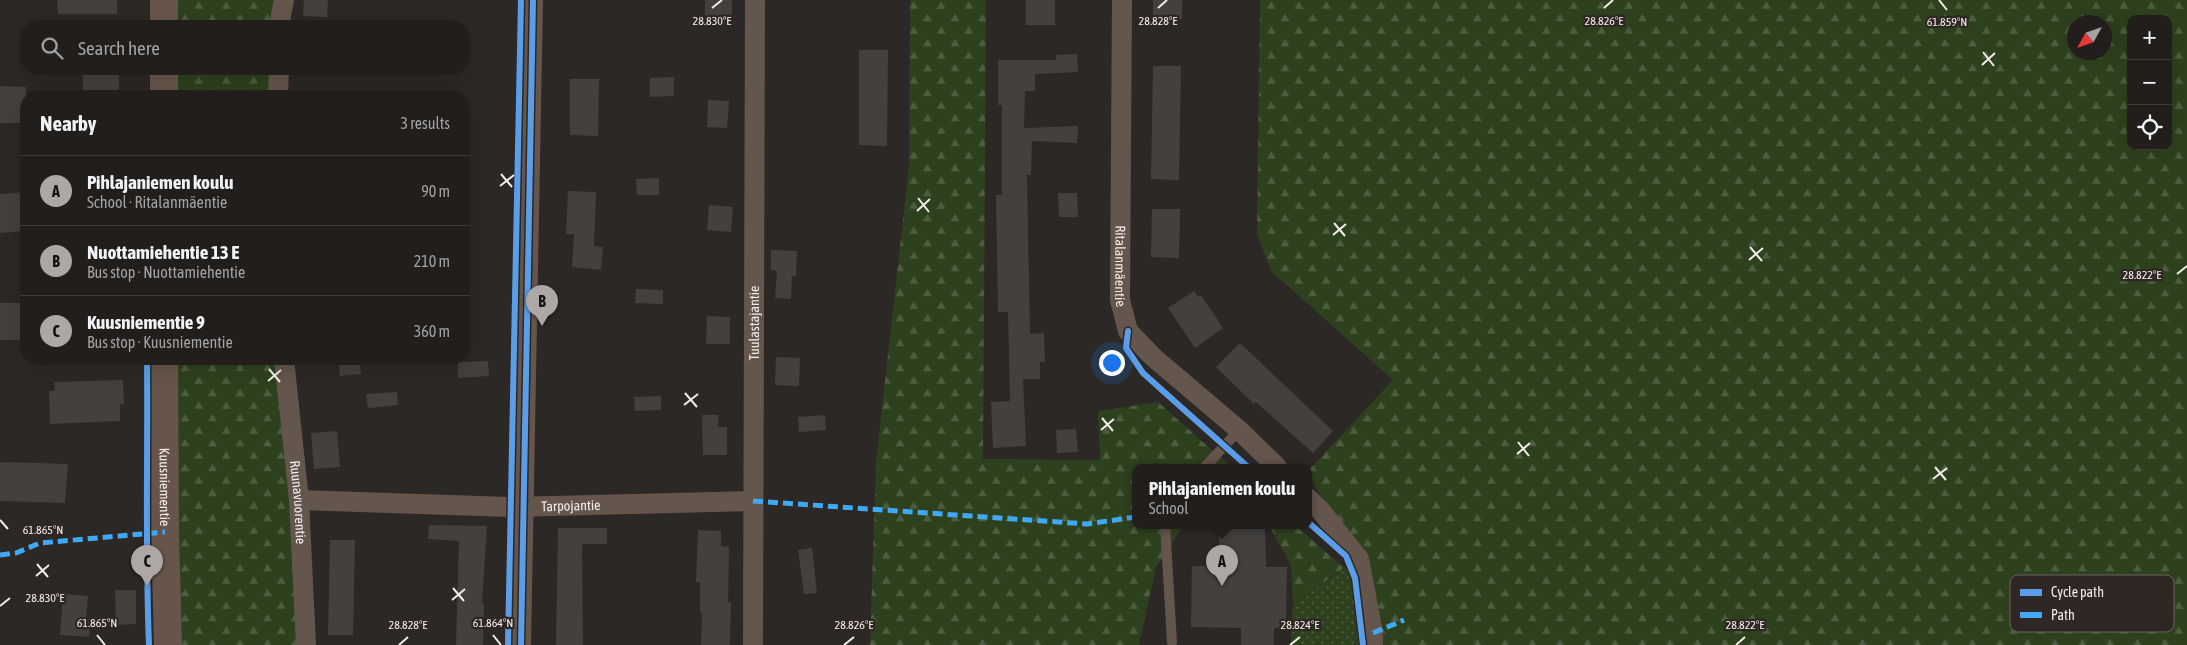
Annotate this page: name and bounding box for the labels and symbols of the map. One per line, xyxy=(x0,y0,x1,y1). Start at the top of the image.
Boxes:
text: 28.830°E xyxy=(693,14,731,28)
text: 28.828°E xyxy=(1139,14,1177,28)
text: 28.826°E xyxy=(1585,14,1623,28)
text: 61.859°N xyxy=(1927,15,1967,29)
north arrow xyxy=(2067,15,2112,60)
street label: Ritalanmäentie xyxy=(1112,225,1129,308)
text: 28.822°E xyxy=(2123,268,2161,282)
pin: B xyxy=(526,285,558,326)
street label: Tuulastajantie xyxy=(746,286,762,360)
your location xyxy=(1099,350,1125,376)
street label: Kuusniementie xyxy=(157,448,173,526)
street label: Ruunavuorentie xyxy=(287,460,309,544)
street label: Tarpojantie xyxy=(541,497,601,514)
text: 61.865°N xyxy=(23,523,63,537)
pin: C xyxy=(131,545,163,586)
pin: A xyxy=(1206,545,1238,586)
legend xyxy=(2010,575,2174,632)
text: Cycle path xyxy=(2051,584,2104,600)
text: 28.830°E xyxy=(26,591,64,605)
text: Path xyxy=(2051,607,2075,623)
text: 61.865°N xyxy=(77,616,117,630)
text: 61.864°N xyxy=(473,616,513,630)
text: 28.828°E xyxy=(389,618,427,632)
text: 28.826°E xyxy=(835,618,873,632)
text: 28.824°E xyxy=(1281,618,1319,632)
text: 28.822°E xyxy=(1726,618,1764,632)

